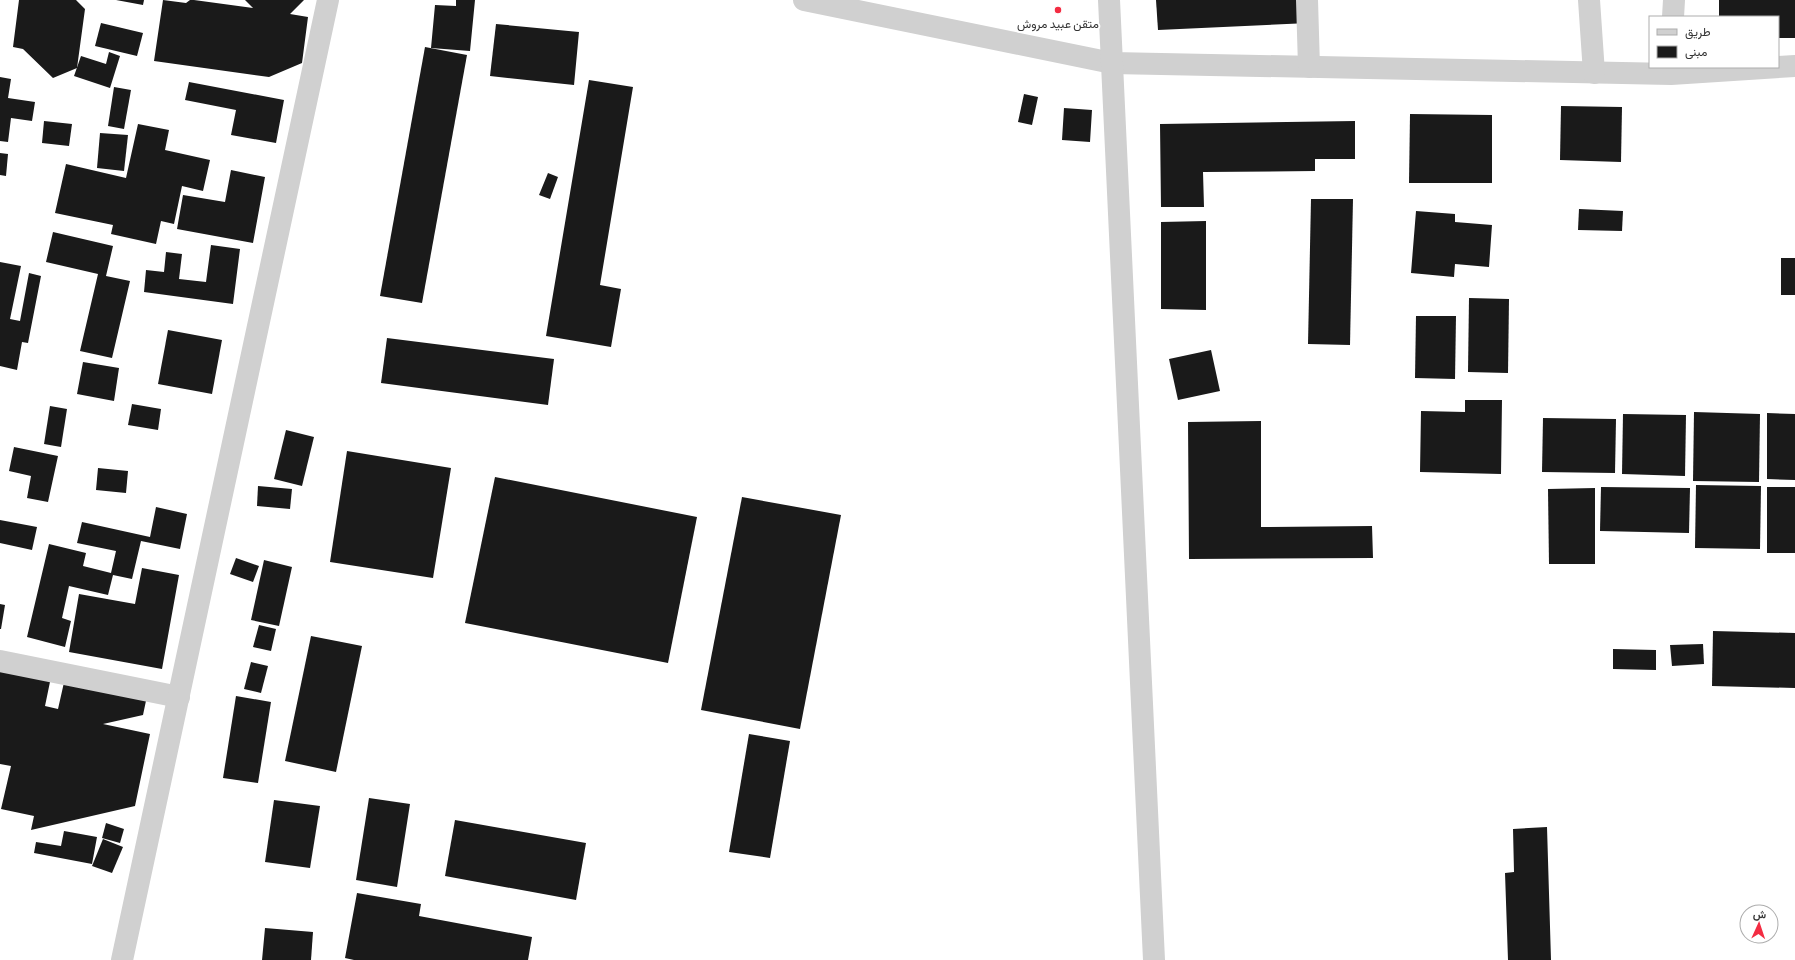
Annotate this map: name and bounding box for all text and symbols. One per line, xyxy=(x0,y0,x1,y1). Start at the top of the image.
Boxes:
marker: متقن عبيد مروش xyxy=(1053,5,1063,15)
place label: متقن عبيد مروش xyxy=(1017,16,1099,33)
legend xyxy=(1649,16,1779,68)
text: طريق xyxy=(1685,24,1711,41)
text: مبنى xyxy=(1685,44,1707,61)
north arrow xyxy=(1739,904,1779,944)
text: ش xyxy=(1753,907,1766,922)

